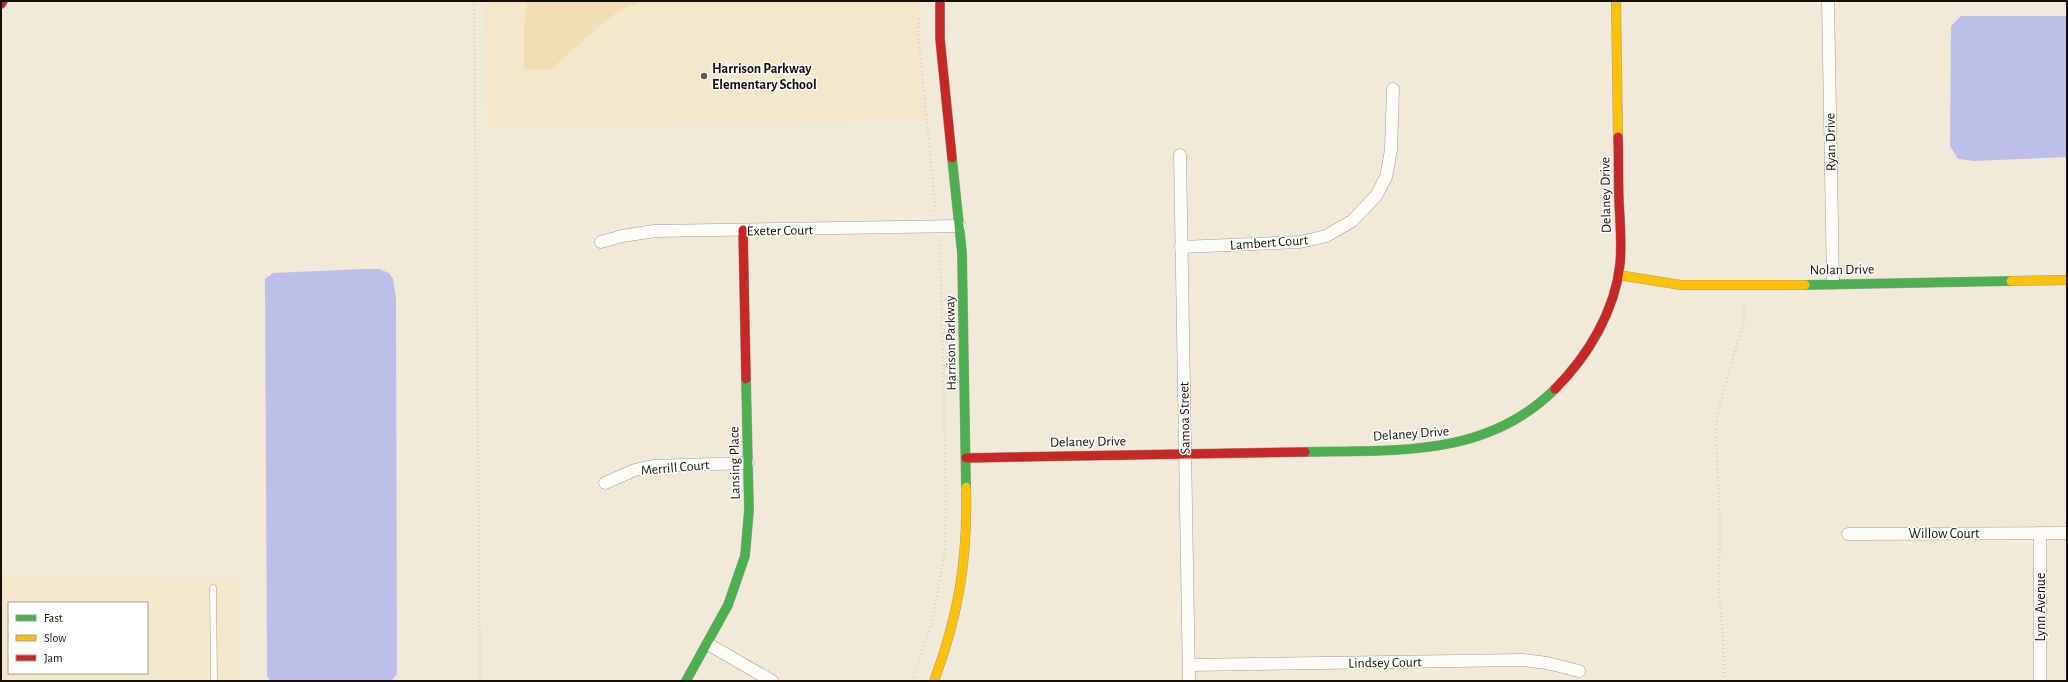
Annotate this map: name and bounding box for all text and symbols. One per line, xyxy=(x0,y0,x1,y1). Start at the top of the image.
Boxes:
place label: Harrison Parkway Elementary School xyxy=(712,62,817,92)
marker: Harrison Parkway Elementary School xyxy=(699,71,709,81)
street label: Ryan Drive xyxy=(1823,113,1839,171)
street label: Delaney Drive xyxy=(1598,157,1614,233)
street label: Exeter Court xyxy=(747,223,814,239)
street label: Lambert Court xyxy=(1230,233,1309,253)
street label: Nolan Drive xyxy=(1810,262,1874,278)
street label: Harrison Parkway xyxy=(943,295,959,391)
street label: Samoa Street xyxy=(1177,381,1193,454)
street label: Delaney Drive xyxy=(1372,424,1450,444)
street label: Lansing Place xyxy=(727,426,743,500)
street label: Delaney Drive xyxy=(1050,434,1126,450)
street label: Merrill Court xyxy=(640,458,710,478)
street label: Willow Court xyxy=(1908,527,1980,541)
street label: Lynn Avenue xyxy=(2034,573,2048,641)
legend xyxy=(8,602,148,674)
text: Fast xyxy=(44,612,63,624)
text: Slow xyxy=(44,632,66,644)
text: Jam xyxy=(44,652,63,664)
street label: Lindsey Court xyxy=(1348,655,1422,671)

